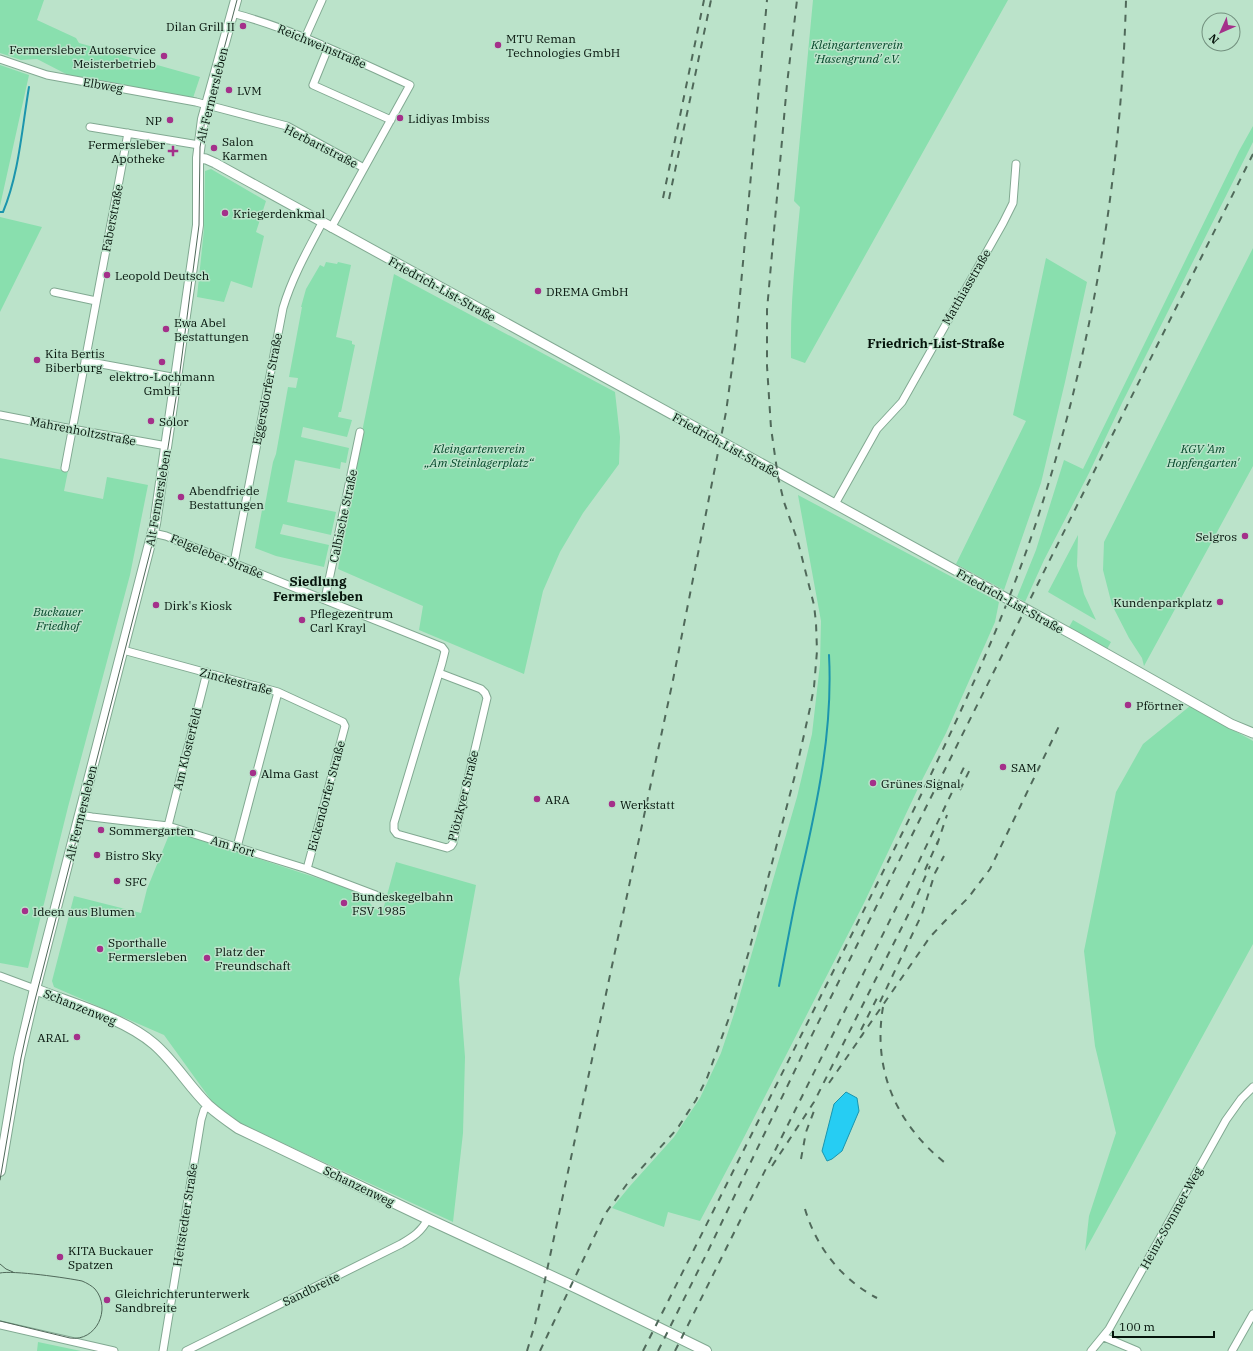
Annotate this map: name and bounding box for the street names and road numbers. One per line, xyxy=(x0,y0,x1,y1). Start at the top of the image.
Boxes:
street label: Reichweinstraße xyxy=(275,21,369,71)
street label: Alt Fermersleben xyxy=(193,45,231,144)
street label: Elbweg xyxy=(82,74,125,96)
street label: Herbartstraße xyxy=(282,121,360,171)
street label: Faberstraße xyxy=(98,183,126,253)
street label: Matthiasstraße xyxy=(938,247,994,327)
street label: Friedrich-List-Straße xyxy=(386,253,498,325)
street label: Eggersdorfer Straße xyxy=(249,332,285,446)
street label: Friedrich-List-Straße xyxy=(670,409,782,481)
street label: Mahrenholtzstraße xyxy=(29,413,137,449)
street label: Alt Fermersleben xyxy=(142,448,174,548)
street label: Calbische Straße xyxy=(326,468,360,564)
street label: Felgeleber Straße xyxy=(168,530,266,582)
street label: Friedrich-List-Straße xyxy=(954,565,1066,637)
street label: Zinckestraße xyxy=(198,664,274,698)
street label: Am Klosterfeld xyxy=(169,706,205,792)
street label: Eickendorfer Straße xyxy=(304,739,348,853)
street label: Plötzkyer Straße xyxy=(444,749,482,843)
street label: Alt Fermersleben xyxy=(62,763,100,862)
street label: Am Fort xyxy=(209,832,257,860)
street label: Schanzenweg xyxy=(41,986,119,1029)
street label: Hettstedter Straße xyxy=(169,1162,201,1268)
street label: Schanzenweg xyxy=(321,1162,397,1210)
street label: Heinz-Sommer-Weg xyxy=(1137,1164,1206,1272)
street label: Sandbreite xyxy=(280,1269,342,1309)

